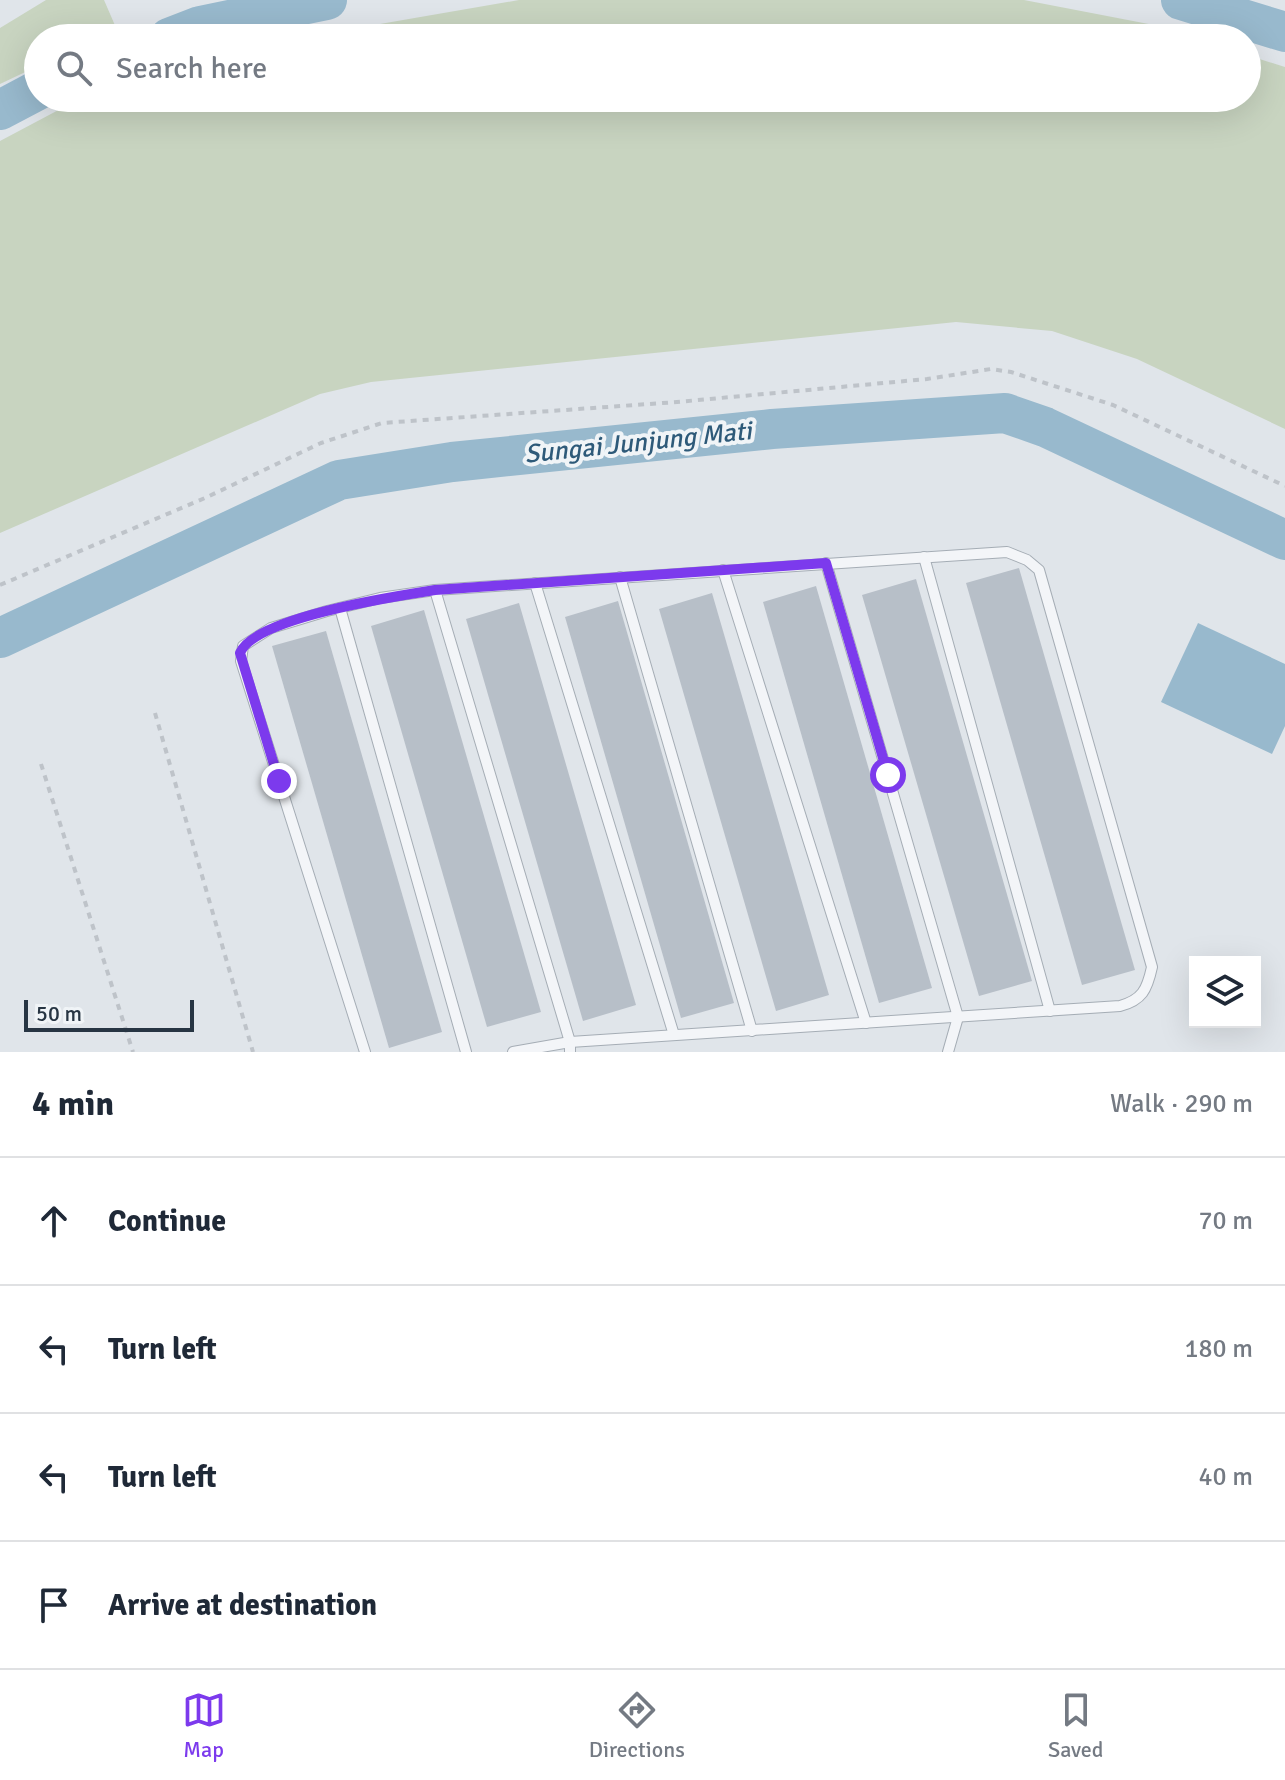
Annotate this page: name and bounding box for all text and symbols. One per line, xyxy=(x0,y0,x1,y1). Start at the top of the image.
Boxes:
search box xyxy=(24,24,1261,112)
icon: search xyxy=(52,46,96,90)
text: Search here xyxy=(116,50,267,87)
water label: Sungai Junjung Mati xyxy=(523,415,756,471)
route start xyxy=(870,757,906,793)
route end xyxy=(261,763,297,799)
map controls xyxy=(1189,956,1261,1028)
button: layers xyxy=(1189,956,1261,1028)
scale bar xyxy=(24,996,194,1032)
text: 50 m xyxy=(36,1000,82,1027)
text: 4 min xyxy=(32,1083,114,1125)
text: Walk · 290 m xyxy=(1110,1088,1253,1120)
icon: ahead xyxy=(32,1199,76,1243)
text: Continue xyxy=(108,1203,226,1240)
text: 70 m xyxy=(1198,1205,1253,1237)
icon: left xyxy=(32,1327,76,1371)
text: Turn left xyxy=(108,1331,217,1368)
text: 180 m xyxy=(1184,1333,1253,1365)
icon: left xyxy=(32,1455,76,1499)
text: Turn left xyxy=(108,1459,217,1496)
text: 40 m xyxy=(1198,1461,1253,1493)
icon: arrive xyxy=(32,1583,76,1627)
text: Arrive at destination xyxy=(108,1587,377,1624)
tab: Map xyxy=(182,1688,226,1763)
tab: Directions xyxy=(589,1688,685,1763)
tab: Saved xyxy=(1048,1688,1103,1763)

